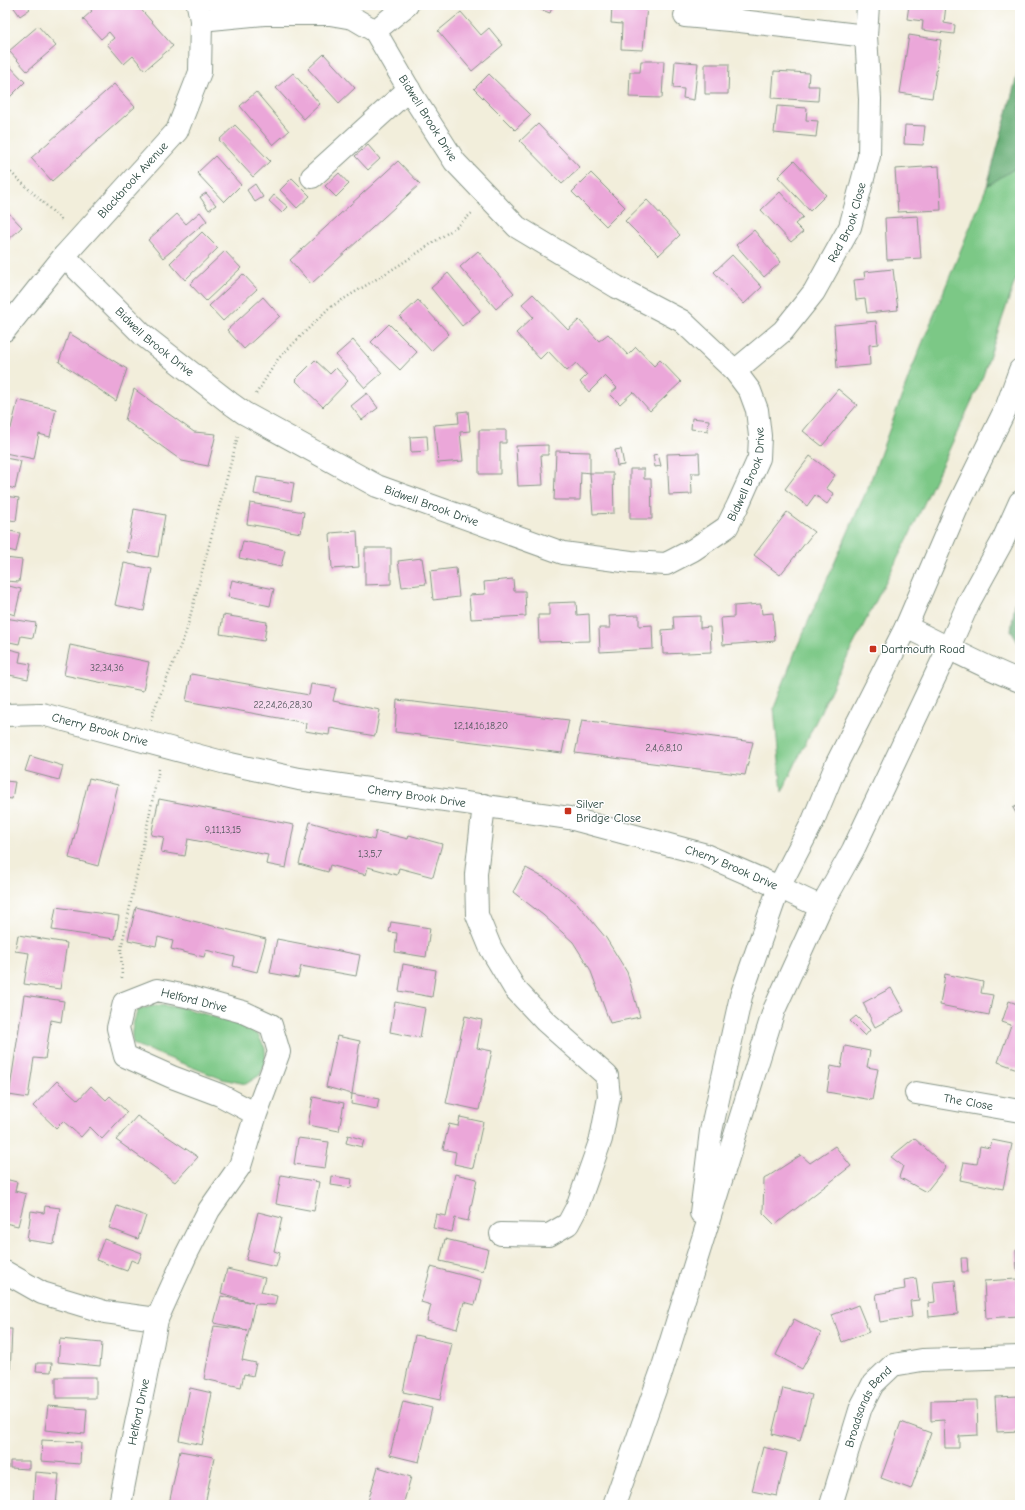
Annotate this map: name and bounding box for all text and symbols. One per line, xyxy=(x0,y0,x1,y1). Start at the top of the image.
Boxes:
street label: Bidwell Brook Drive xyxy=(396,72,460,164)
street label: Blackbrook Avenue xyxy=(95,139,171,221)
street label: Red Brook Close xyxy=(825,181,869,265)
street label: Bidwell Brook Drive xyxy=(112,304,197,379)
street label: Bidwell Brook Drive xyxy=(724,427,767,523)
street label: Bidwell Brook Drive xyxy=(382,482,481,529)
place label: Dartmouth Road xyxy=(881,642,965,656)
marker: Dartmouth Road xyxy=(868,644,878,654)
house number: 32,34,36 xyxy=(90,662,124,674)
house number: 22,24,26,28,30 xyxy=(253,699,313,711)
street label: Cherry Brook Drive xyxy=(50,710,150,749)
house number: 12,14,16,18,20 xyxy=(454,720,508,732)
house number: 2,4,6,8,10 xyxy=(645,742,683,754)
street label: Cherry Brook Drive xyxy=(367,782,467,810)
place label: Silver Bridge Close xyxy=(576,797,641,825)
marker: Silver Bridge Close xyxy=(563,806,573,816)
house number: 9,11,13,15 xyxy=(205,824,241,836)
street label: Cherry Brook Drive xyxy=(684,842,780,893)
house number: 1,3,5,7 xyxy=(358,848,382,860)
street label: Helford Drive xyxy=(160,985,228,1015)
street label: The Close xyxy=(942,1091,994,1113)
street label: Broadsands Bend xyxy=(842,1363,894,1449)
street label: Helford Drive xyxy=(125,1377,152,1446)

